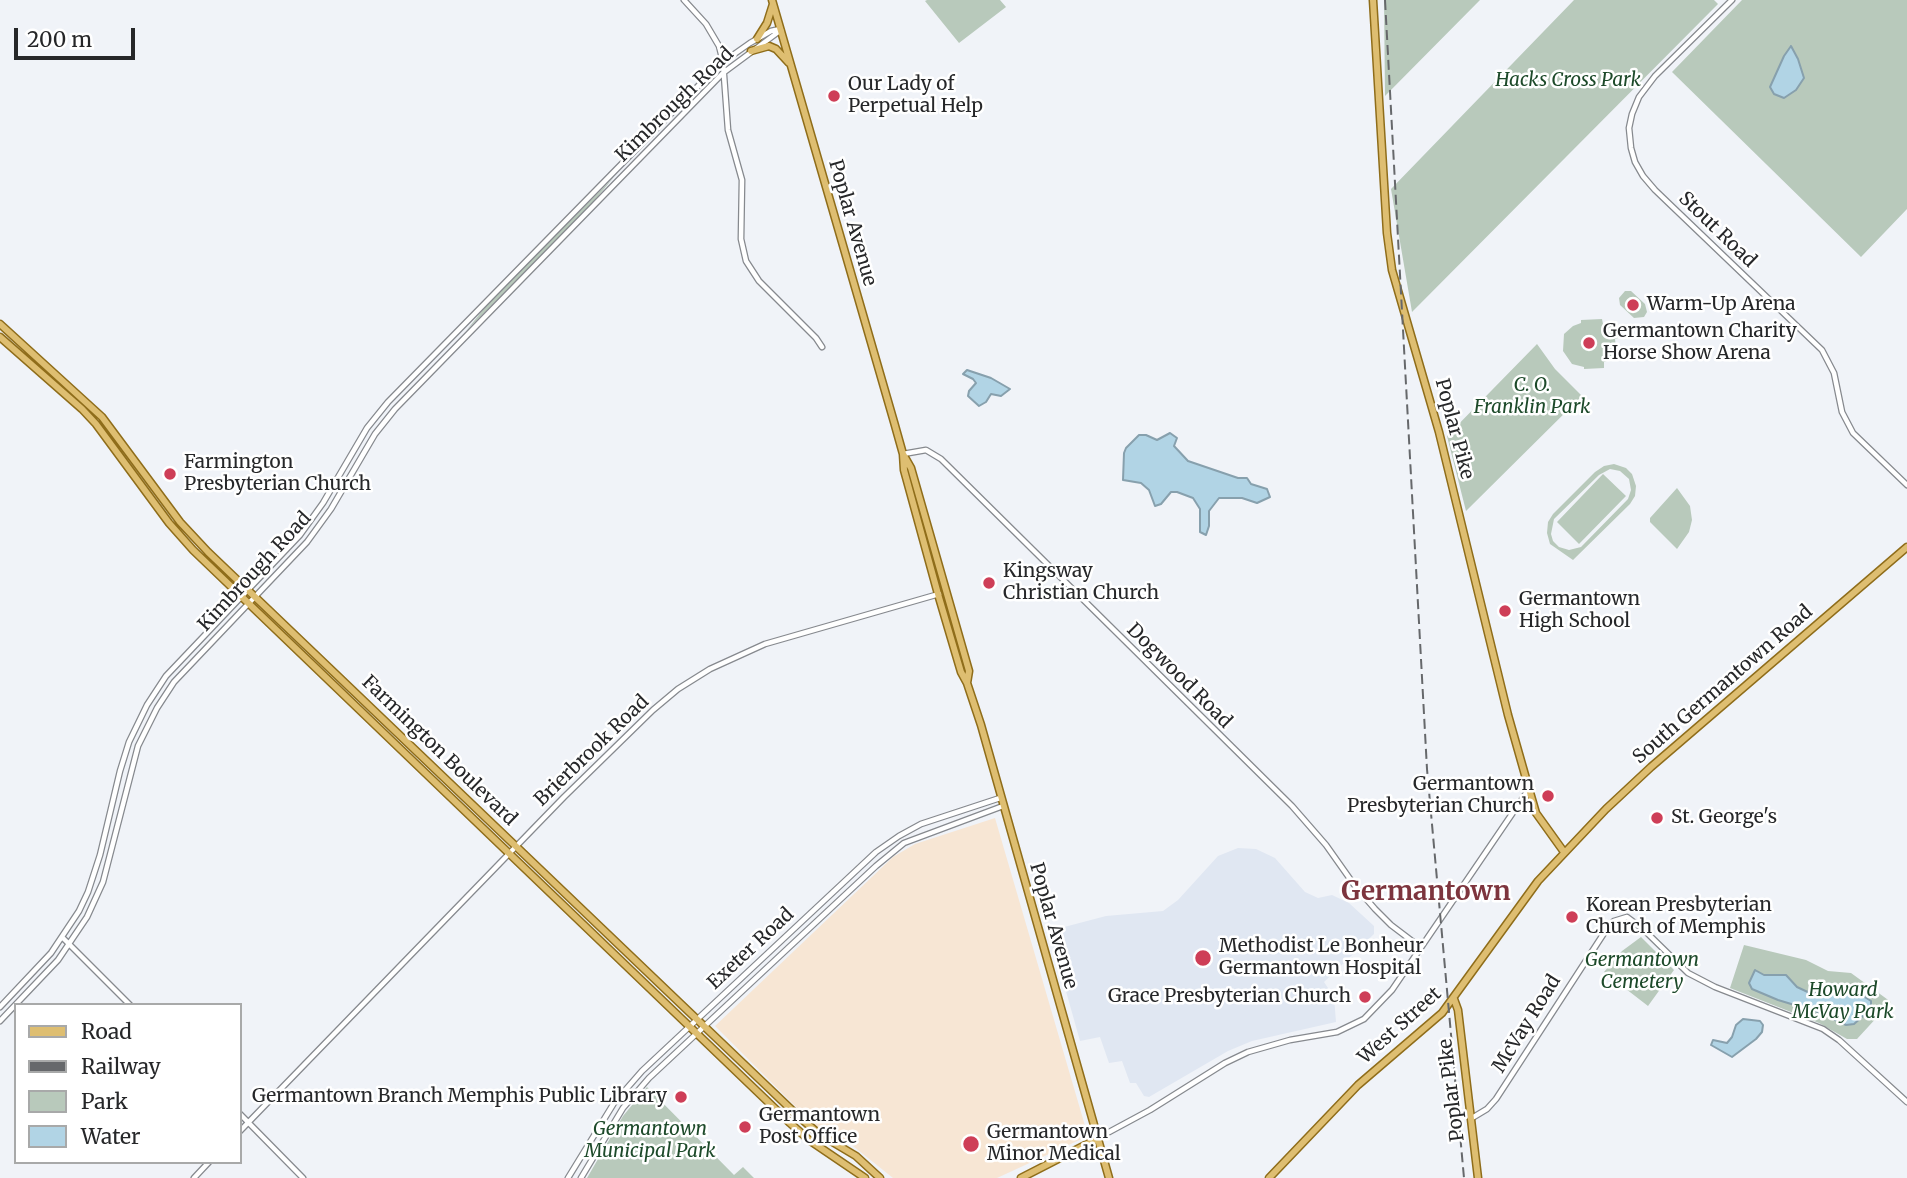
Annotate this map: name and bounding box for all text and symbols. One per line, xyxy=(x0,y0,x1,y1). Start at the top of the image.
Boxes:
scale bar xyxy=(18,14,138,58)
text: 200 m xyxy=(27,26,92,53)
street label: Kimbrough Road xyxy=(611,43,739,167)
park label: Hacks Cross Park xyxy=(1495,70,1641,92)
place label: Our Lady of Perpetual Help xyxy=(848,74,983,118)
marker: Our Lady of Perpetual Help xyxy=(826,88,842,104)
street label: Poplar Avenue xyxy=(823,157,881,289)
street label: Stout Road xyxy=(1673,187,1761,273)
place label: Warm-Up Arena xyxy=(1647,294,1796,316)
marker: Warm-Up Arena xyxy=(1625,297,1641,313)
place label: Germantown Charity Horse Show Arena xyxy=(1603,321,1797,365)
marker: Germantown Charity Horse Show Arena xyxy=(1581,335,1597,351)
park label: C. O. Franklin Park xyxy=(1474,375,1590,419)
street label: Poplar Pike xyxy=(1430,376,1478,482)
place label: Farmington Presbyterian Church xyxy=(184,452,371,496)
marker: Farmington Presbyterian Church xyxy=(162,466,178,482)
street label: Kimbrough Road xyxy=(194,508,316,636)
place label: Kingsway Christian Church xyxy=(1003,561,1159,605)
marker: Kingsway Christian Church xyxy=(981,575,997,591)
place label: Germantown High School xyxy=(1519,589,1640,633)
street label: South Germantown Road xyxy=(1629,601,1817,769)
marker: Germantown High School xyxy=(1497,603,1513,619)
street label: Dogwood Road xyxy=(1122,619,1236,733)
street label: Farmington Boulevard xyxy=(357,671,521,831)
street label: Brierbrook Road xyxy=(530,691,654,811)
place label: Germantown Presbyterian Church xyxy=(1347,774,1534,818)
marker: Germantown Presbyterian Church xyxy=(1540,788,1556,804)
place label: St. George's xyxy=(1671,807,1777,829)
marker: St. George's xyxy=(1649,810,1665,826)
street label: Poplar Avenue xyxy=(1024,860,1082,992)
district label: Germantown xyxy=(1341,877,1511,909)
place label: Korean Presbyterian Church of Memphis xyxy=(1586,895,1772,939)
street label: Exeter Road xyxy=(703,903,799,995)
marker: Korean Presbyterian Church of Memphis xyxy=(1564,909,1580,925)
place label: Methodist Le Bonheur Germantown Hospital xyxy=(1219,936,1424,980)
marker: Methodist Le Bonheur Germantown Hospital xyxy=(1193,948,1213,968)
park label: Germantown Cemetery xyxy=(1585,950,1699,994)
street label: McVay Road xyxy=(1488,971,1566,1077)
park label: Howard McVay Park xyxy=(1792,980,1894,1024)
street label: West Street xyxy=(1354,983,1446,1069)
place label: Grace Presbyterian Church xyxy=(1108,986,1351,1008)
marker: Grace Presbyterian Church xyxy=(1357,989,1373,1005)
legend xyxy=(14,1003,242,1164)
text: Road xyxy=(81,1018,132,1045)
street label: Poplar Pike xyxy=(1434,1037,1470,1143)
text: Railway xyxy=(81,1053,161,1080)
place label: Germantown Branch Memphis Public Library xyxy=(252,1086,667,1108)
text: Park xyxy=(81,1088,128,1115)
marker: Germantown Branch Memphis Public Library xyxy=(673,1089,689,1105)
place label: Germantown Post Office xyxy=(759,1105,880,1149)
park label: Germantown Municipal Park xyxy=(584,1119,716,1163)
marker: Germantown Post Office xyxy=(737,1119,753,1135)
place label: Germantown Minor Medical xyxy=(987,1122,1121,1166)
text: Water xyxy=(81,1123,140,1150)
marker: Germantown Minor Medical xyxy=(961,1134,981,1154)

